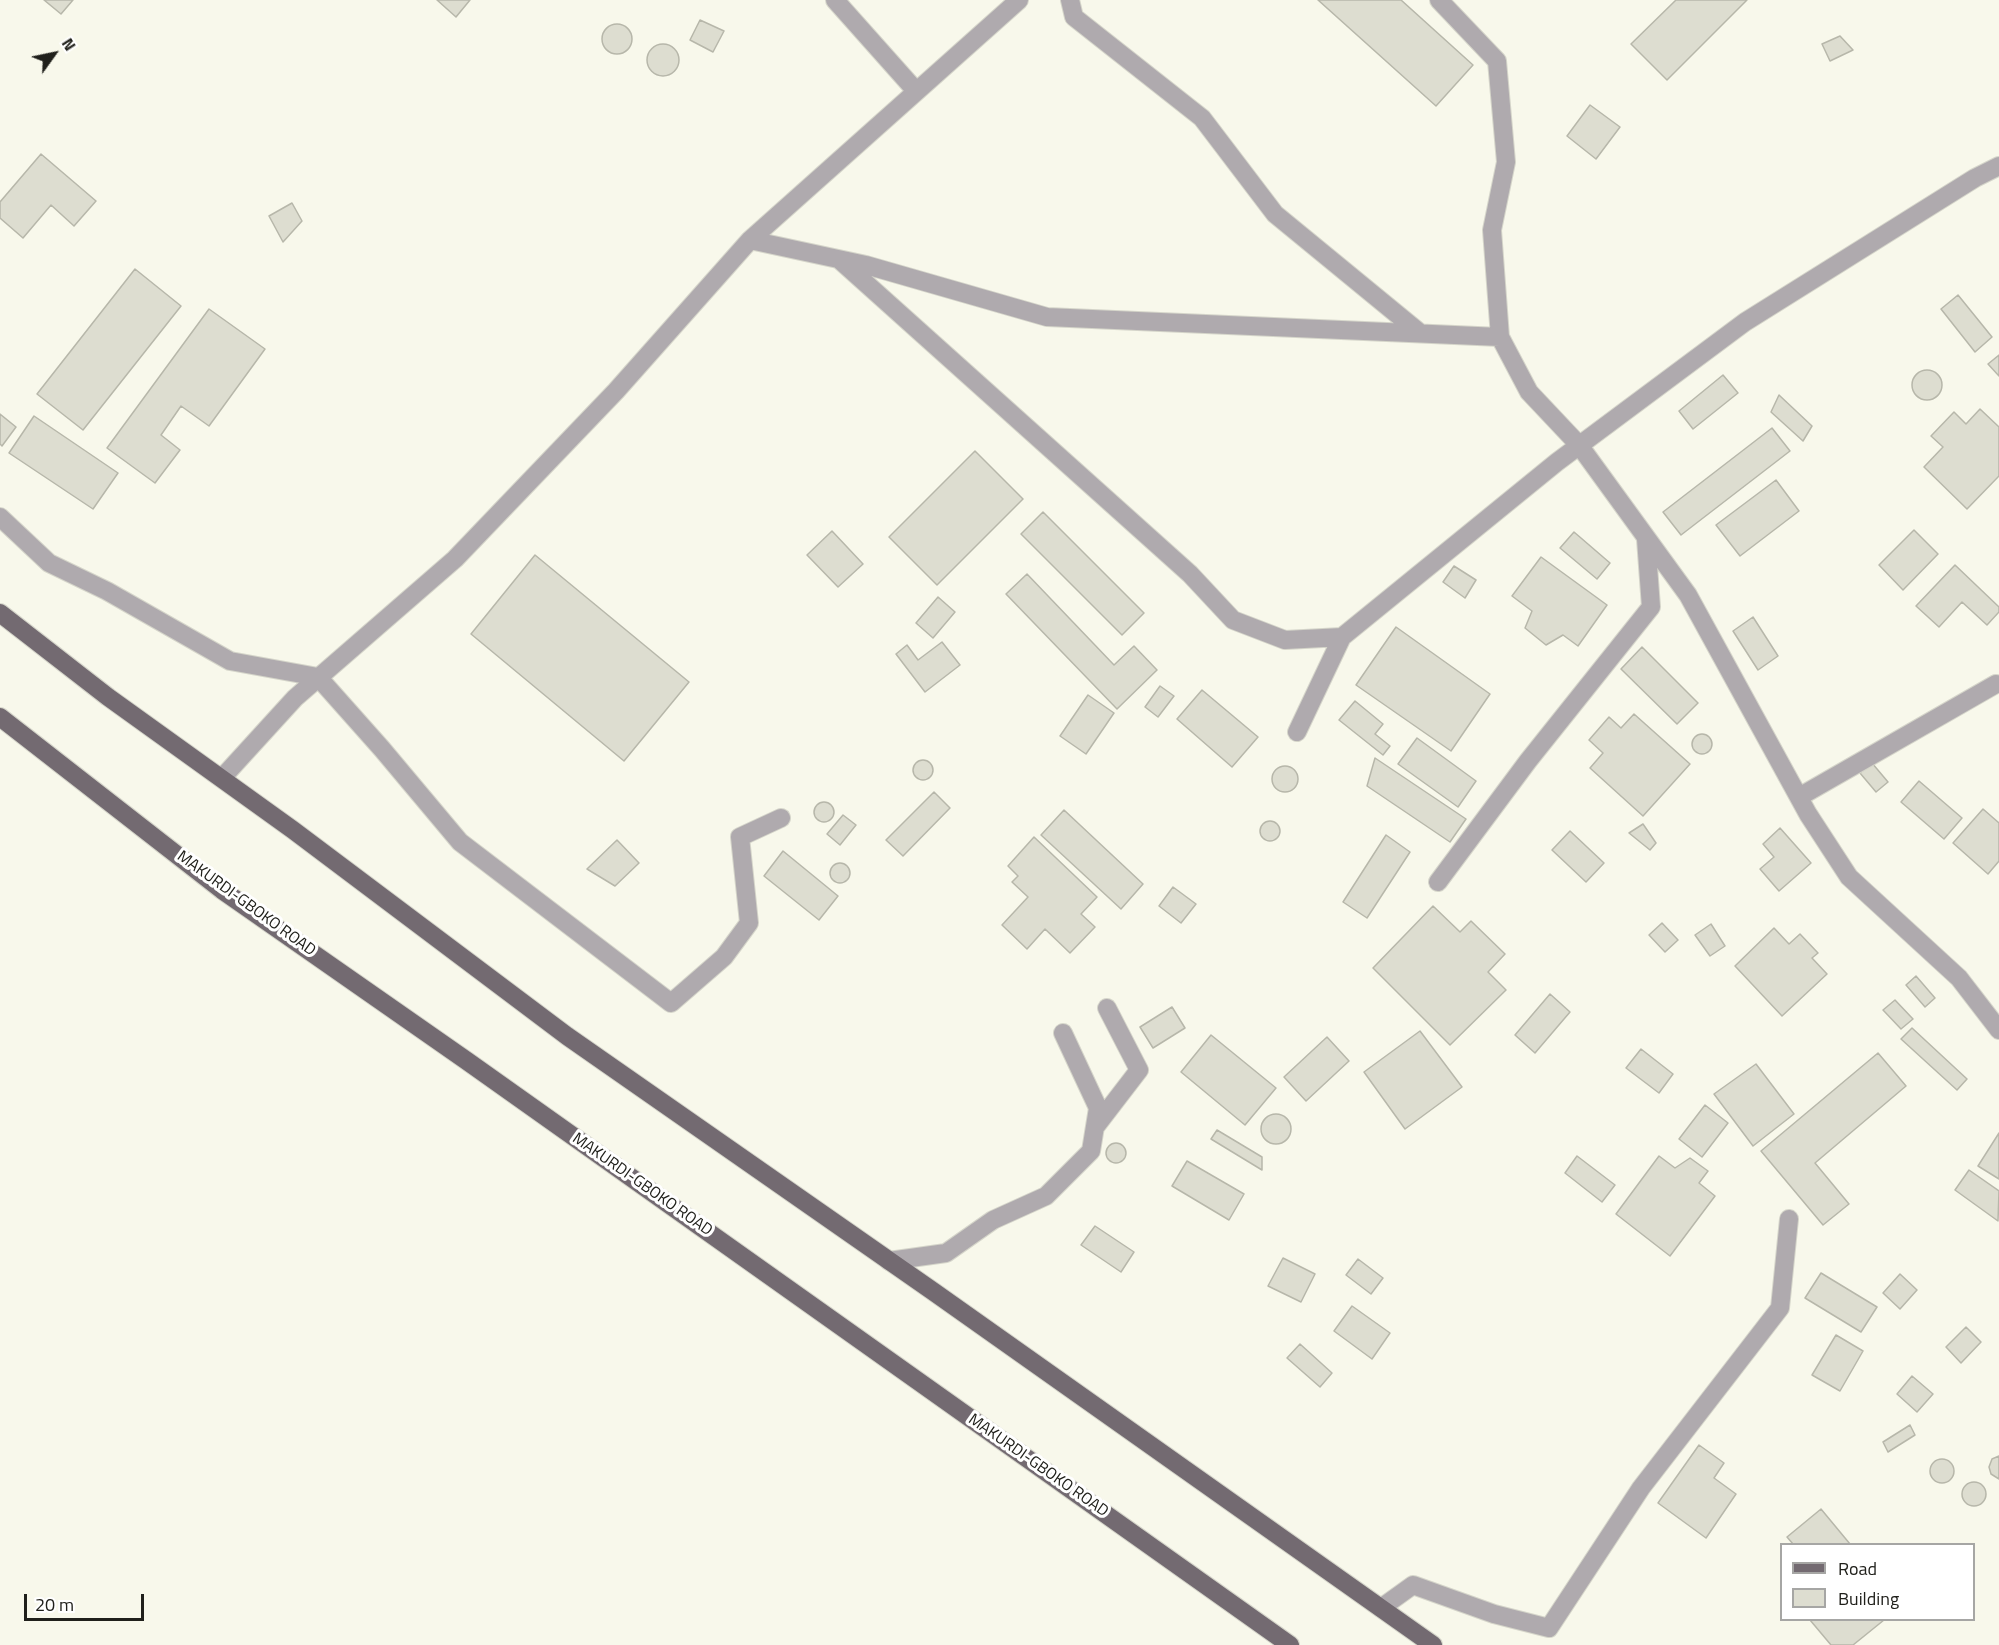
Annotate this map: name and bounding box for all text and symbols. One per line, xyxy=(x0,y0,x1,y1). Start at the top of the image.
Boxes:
north arrow xyxy=(24,24,84,84)
text: N xyxy=(56,33,82,55)
street label: MAKURDI-GBOKO ROAD xyxy=(173,847,319,961)
street label: MAKURDI-GBOKO ROAD xyxy=(568,1129,716,1241)
street label: MAKURDI-GBOKO ROAD xyxy=(964,1410,1112,1522)
legend xyxy=(1780,1543,1975,1621)
text: Road xyxy=(1838,1555,1877,1582)
scale bar xyxy=(27,1582,147,1620)
text: Building xyxy=(1838,1585,1899,1612)
text: 20 m xyxy=(35,1591,74,1618)

